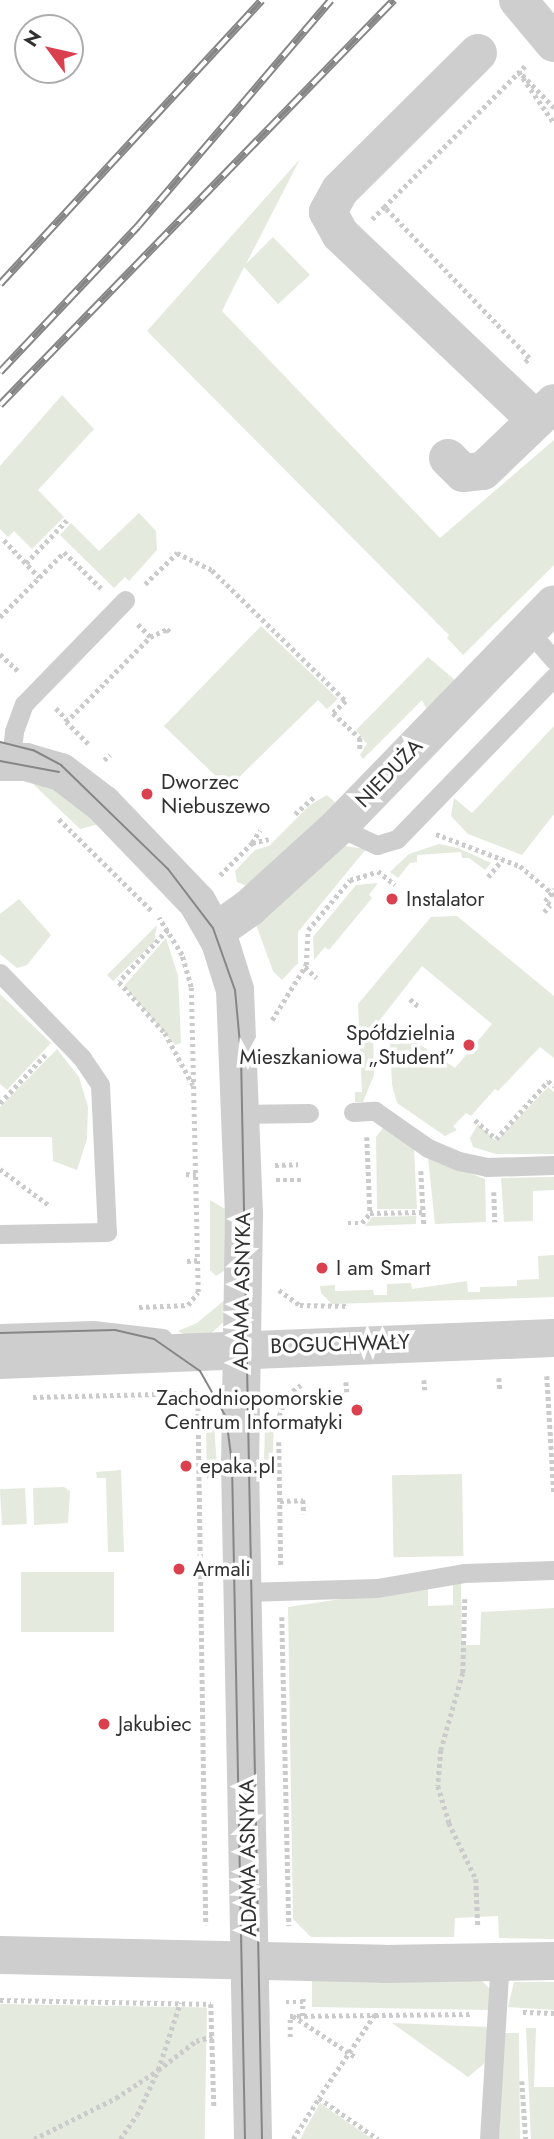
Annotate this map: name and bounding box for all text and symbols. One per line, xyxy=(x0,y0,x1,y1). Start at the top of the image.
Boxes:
north arrow xyxy=(14,14,84,84)
text: N xyxy=(17,25,48,52)
street label: NIEDUŻA xyxy=(350,733,428,813)
place label: Dworzec Niebuszewo xyxy=(161,769,270,819)
marker: Dworzec Niebuszewo xyxy=(139,786,155,802)
place label: Instalator xyxy=(406,886,484,912)
marker: Instalator xyxy=(384,891,400,907)
place label: Spółdzielnia Mieszkaniowa „Student” xyxy=(240,1020,455,1070)
marker: Spółdzielnia Mieszkaniowa „Student” xyxy=(461,1037,477,1053)
street label: ADAMA ASNYKA xyxy=(228,1212,256,1370)
place label: I am Smart xyxy=(336,1255,430,1281)
marker: I am Smart xyxy=(314,1260,330,1276)
street label: BOGUCHWAŁY xyxy=(270,1329,410,1359)
place label: Zachodniopomorskie Centrum Informatyki xyxy=(157,1385,343,1435)
marker: Zachodniopomorskie Centrum Informatyki xyxy=(349,1402,365,1418)
place label: epaka.pl xyxy=(200,1453,275,1479)
marker: epaka.pl xyxy=(178,1458,194,1474)
place label: Armali xyxy=(193,1556,251,1582)
marker: Armali xyxy=(171,1561,187,1577)
place label: Jakubiec xyxy=(118,1711,191,1737)
marker: Jakubiec xyxy=(96,1716,112,1732)
street label: ADAMA ASNYKA xyxy=(234,1779,262,1937)

